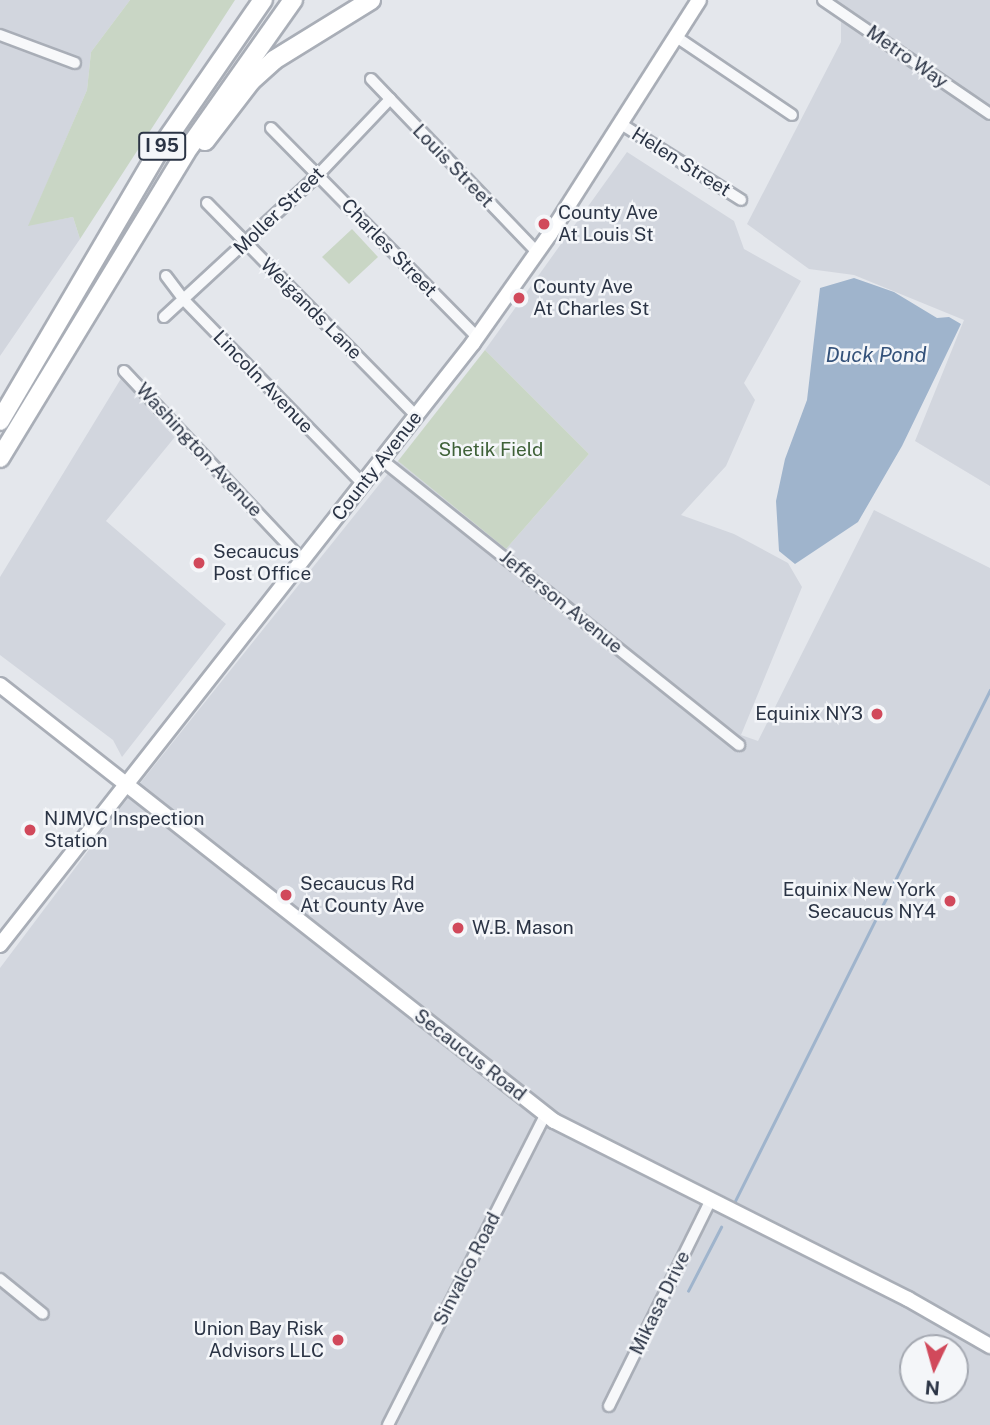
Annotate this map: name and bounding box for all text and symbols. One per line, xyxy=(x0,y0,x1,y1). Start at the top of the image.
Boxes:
street label: Metro Way xyxy=(862,21,952,93)
street label: Louis Street xyxy=(408,120,498,212)
street label: Helen Street xyxy=(627,123,735,201)
road number: I 95 xyxy=(138,132,186,160)
street label: Moller Street xyxy=(229,162,329,260)
street label: Charles Street xyxy=(336,194,442,302)
place label: County Ave At Louis St xyxy=(558,202,658,246)
marker: County Ave At Louis St xyxy=(536,216,552,232)
street label: Weigands Lane xyxy=(256,254,366,364)
place label: County Ave At Charles St xyxy=(533,276,649,320)
marker: County Ave At Charles St xyxy=(511,290,527,306)
street label: Lincoln Avenue xyxy=(208,326,318,438)
water label: Duck Pond xyxy=(825,342,927,368)
street label: Washington Avenue xyxy=(131,378,267,522)
street label: County Avenue xyxy=(327,407,427,525)
park label: Shetik Field xyxy=(439,439,543,461)
place label: Secaucus Post Office xyxy=(213,541,311,585)
street label: Jefferson Avenue xyxy=(495,545,627,659)
marker: Secaucus Post Office xyxy=(191,555,207,571)
place label: Equinix NY3 xyxy=(755,703,863,725)
marker: Equinix NY3 xyxy=(869,706,885,722)
place label: NJMVC Inspection Station xyxy=(44,808,204,852)
marker: NJMVC Inspection Station xyxy=(22,822,38,838)
place label: Secaucus Rd At County Ave xyxy=(300,873,425,917)
place label: Equinix New York Secaucus NY4 xyxy=(783,879,936,923)
marker: Secaucus Rd At County Ave xyxy=(278,887,294,903)
marker: Equinix New York Secaucus NY4 xyxy=(942,893,958,909)
place label: W.B. Mason xyxy=(472,917,574,939)
marker: W.B. Mason xyxy=(450,920,466,936)
street label: Secaucus Road xyxy=(409,1004,531,1106)
street label: Sinvalco Road xyxy=(429,1209,505,1329)
street label: Mikasa Drive xyxy=(625,1247,695,1359)
place label: Union Bay Risk Advisors LLC xyxy=(193,1318,324,1362)
marker: Union Bay Risk Advisors LLC xyxy=(330,1332,346,1348)
north arrow xyxy=(899,1334,969,1404)
text: N xyxy=(924,1376,941,1400)

